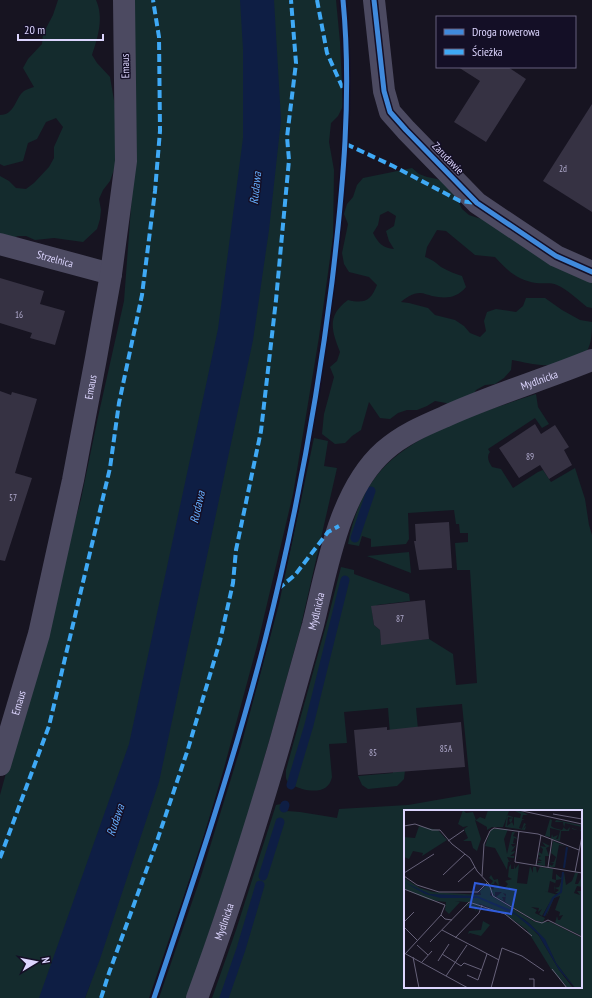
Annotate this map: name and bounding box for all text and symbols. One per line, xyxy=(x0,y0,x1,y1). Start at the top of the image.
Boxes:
scale bar xyxy=(18,16,103,42)
legend xyxy=(436,16,576,68)
text: 20 m xyxy=(24,22,45,37)
text: Droga rowerowa xyxy=(472,24,540,39)
text: Ścieżka xyxy=(472,44,503,59)
street label: Emaus xyxy=(118,53,132,79)
street label: Zarudawie xyxy=(429,139,467,177)
house number: 2d xyxy=(559,163,567,174)
water label: Rudawa xyxy=(246,170,264,205)
street label: Strzelnica xyxy=(35,247,75,270)
house number: 16 xyxy=(15,309,23,320)
street label: Mydlnicka xyxy=(519,367,560,393)
street label: Emaus xyxy=(81,373,100,401)
house number: 89 xyxy=(526,451,534,462)
water label: Rudawa xyxy=(186,488,208,525)
house number: 57 xyxy=(9,492,17,503)
street label: Mydlnicka xyxy=(305,591,327,632)
house number: 87 xyxy=(396,613,404,624)
street label: Emaus xyxy=(8,689,29,717)
house number: 85A xyxy=(440,743,453,754)
house number: 85 xyxy=(369,747,377,758)
water label: Rudawa xyxy=(103,801,128,838)
inset map xyxy=(404,810,582,988)
street label: Mydlnicka xyxy=(211,901,237,942)
north arrow xyxy=(16,942,56,982)
text: N xyxy=(38,956,53,964)

